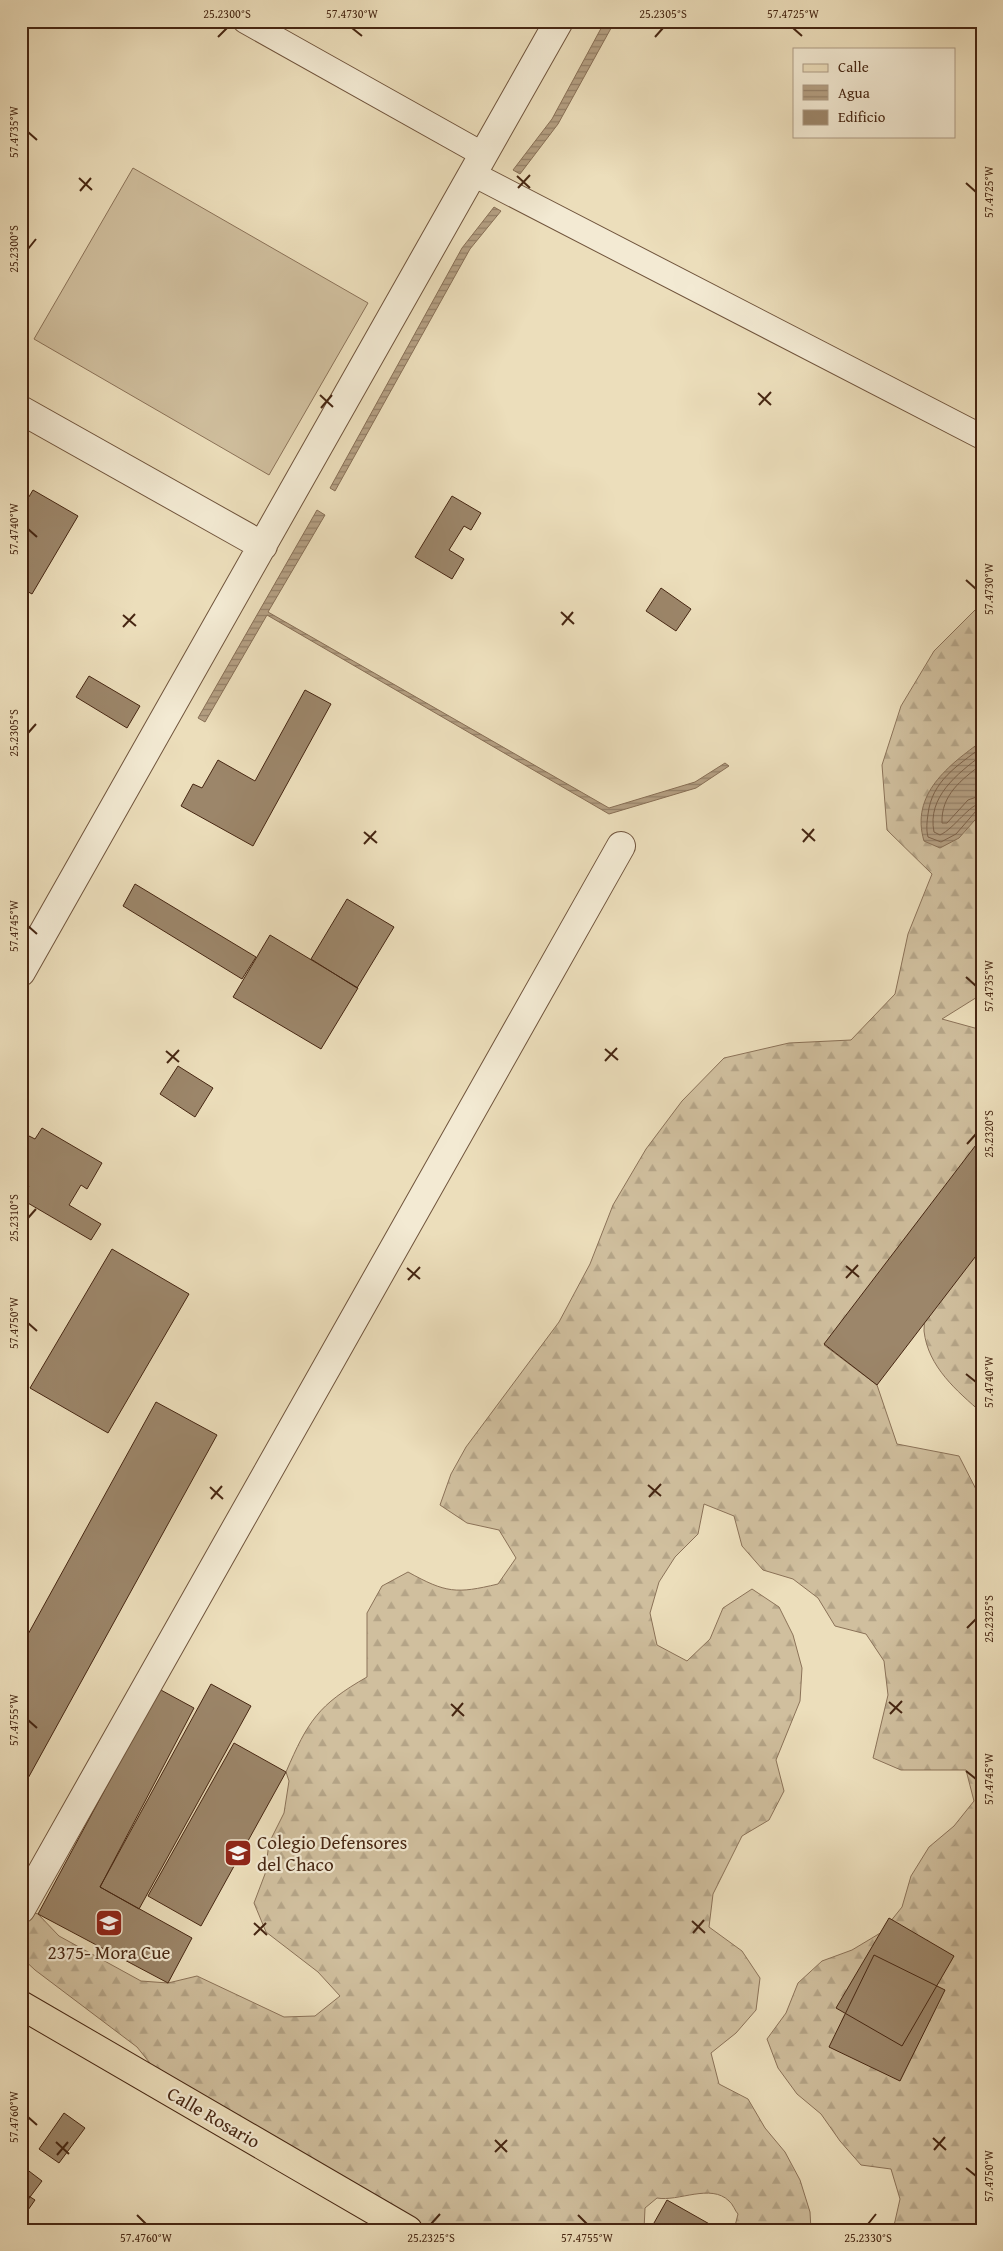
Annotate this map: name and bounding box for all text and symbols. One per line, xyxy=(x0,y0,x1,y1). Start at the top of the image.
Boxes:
text: 25.2300°S xyxy=(203,5,251,22)
text: 57.4730°W xyxy=(326,5,379,22)
text: 25.2305°S xyxy=(639,5,687,22)
text: 57.4725°W xyxy=(767,5,820,22)
legend xyxy=(793,48,956,138)
text: Calle xyxy=(838,56,869,77)
text: Agua xyxy=(838,82,870,103)
text: 57.4735°W xyxy=(5,105,22,158)
text: Edificio xyxy=(838,106,886,127)
text: 57.4725°W xyxy=(980,165,997,218)
text: 25.2300°S xyxy=(5,225,22,273)
text: 57.4740°W xyxy=(5,502,22,555)
text: 57.4730°W xyxy=(980,562,997,615)
text: 25.2305°S xyxy=(5,709,22,757)
text: 57.4745°W xyxy=(5,899,22,952)
text: 57.4735°W xyxy=(980,959,997,1012)
text: 25.2320°S xyxy=(980,1110,997,1158)
text: 25.2310°S xyxy=(5,1194,22,1242)
text: 57.4750°W xyxy=(5,1296,22,1349)
text: 57.4740°W xyxy=(980,1355,997,1408)
text: 25.2325°S xyxy=(980,1595,997,1643)
text: 57.4755°W xyxy=(5,1693,22,1746)
text: 57.4745°W xyxy=(980,1752,997,1805)
place label: Colegio Defensores del Chaco xyxy=(257,1828,407,1878)
school or university icon: Colegio Defensores del Chaco xyxy=(223,1838,253,1868)
school or university icon: 2375- Mora Cue xyxy=(94,1908,124,1938)
place label: 2375- Mora Cue xyxy=(48,1938,171,1966)
street label: Calle Rosario xyxy=(162,2079,266,2155)
text: 57.4760°W xyxy=(5,2090,22,2143)
text: 57.4750°W xyxy=(980,2149,997,2202)
text: 57.4760°W xyxy=(120,2229,173,2246)
text: 25.2325°S xyxy=(407,2229,455,2246)
text: 57.4755°W xyxy=(561,2229,614,2246)
text: 25.2330°S xyxy=(844,2229,892,2246)

